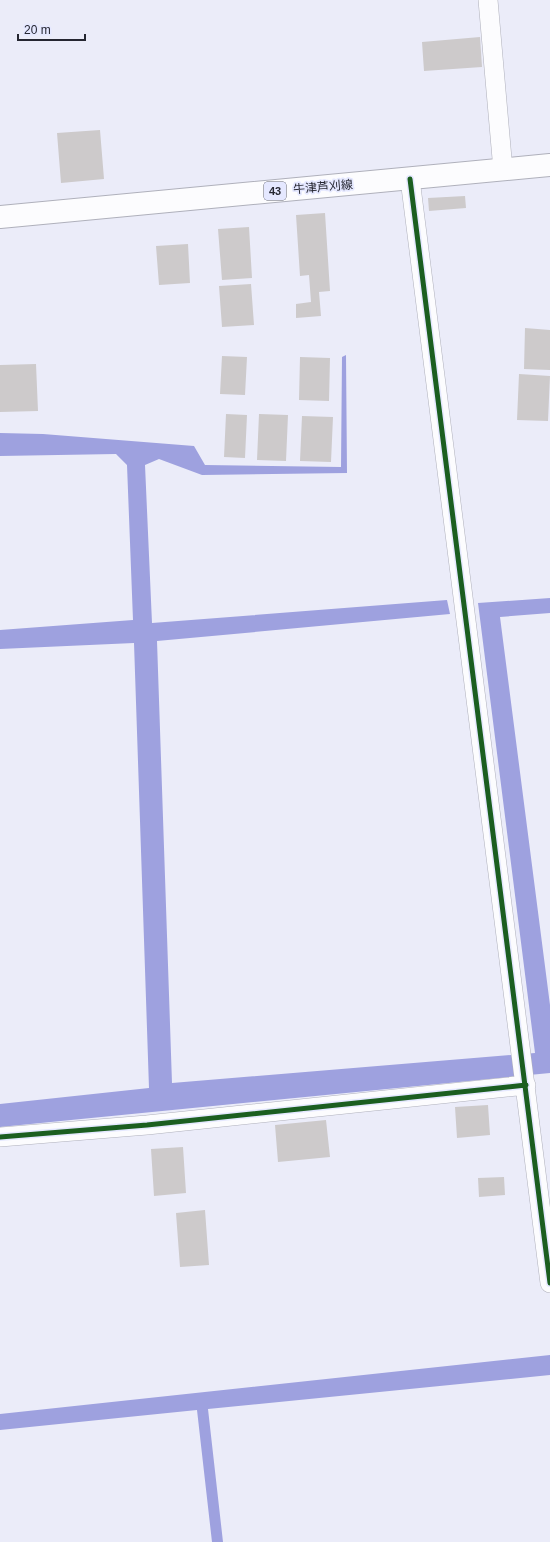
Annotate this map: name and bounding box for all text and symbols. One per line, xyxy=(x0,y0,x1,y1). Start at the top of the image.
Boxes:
scale bar xyxy=(18,16,85,42)
text: 20 m xyxy=(24,23,51,37)
street label: 牛津芦刈線 xyxy=(292,177,354,197)
road number: 43 xyxy=(264,182,286,200)

